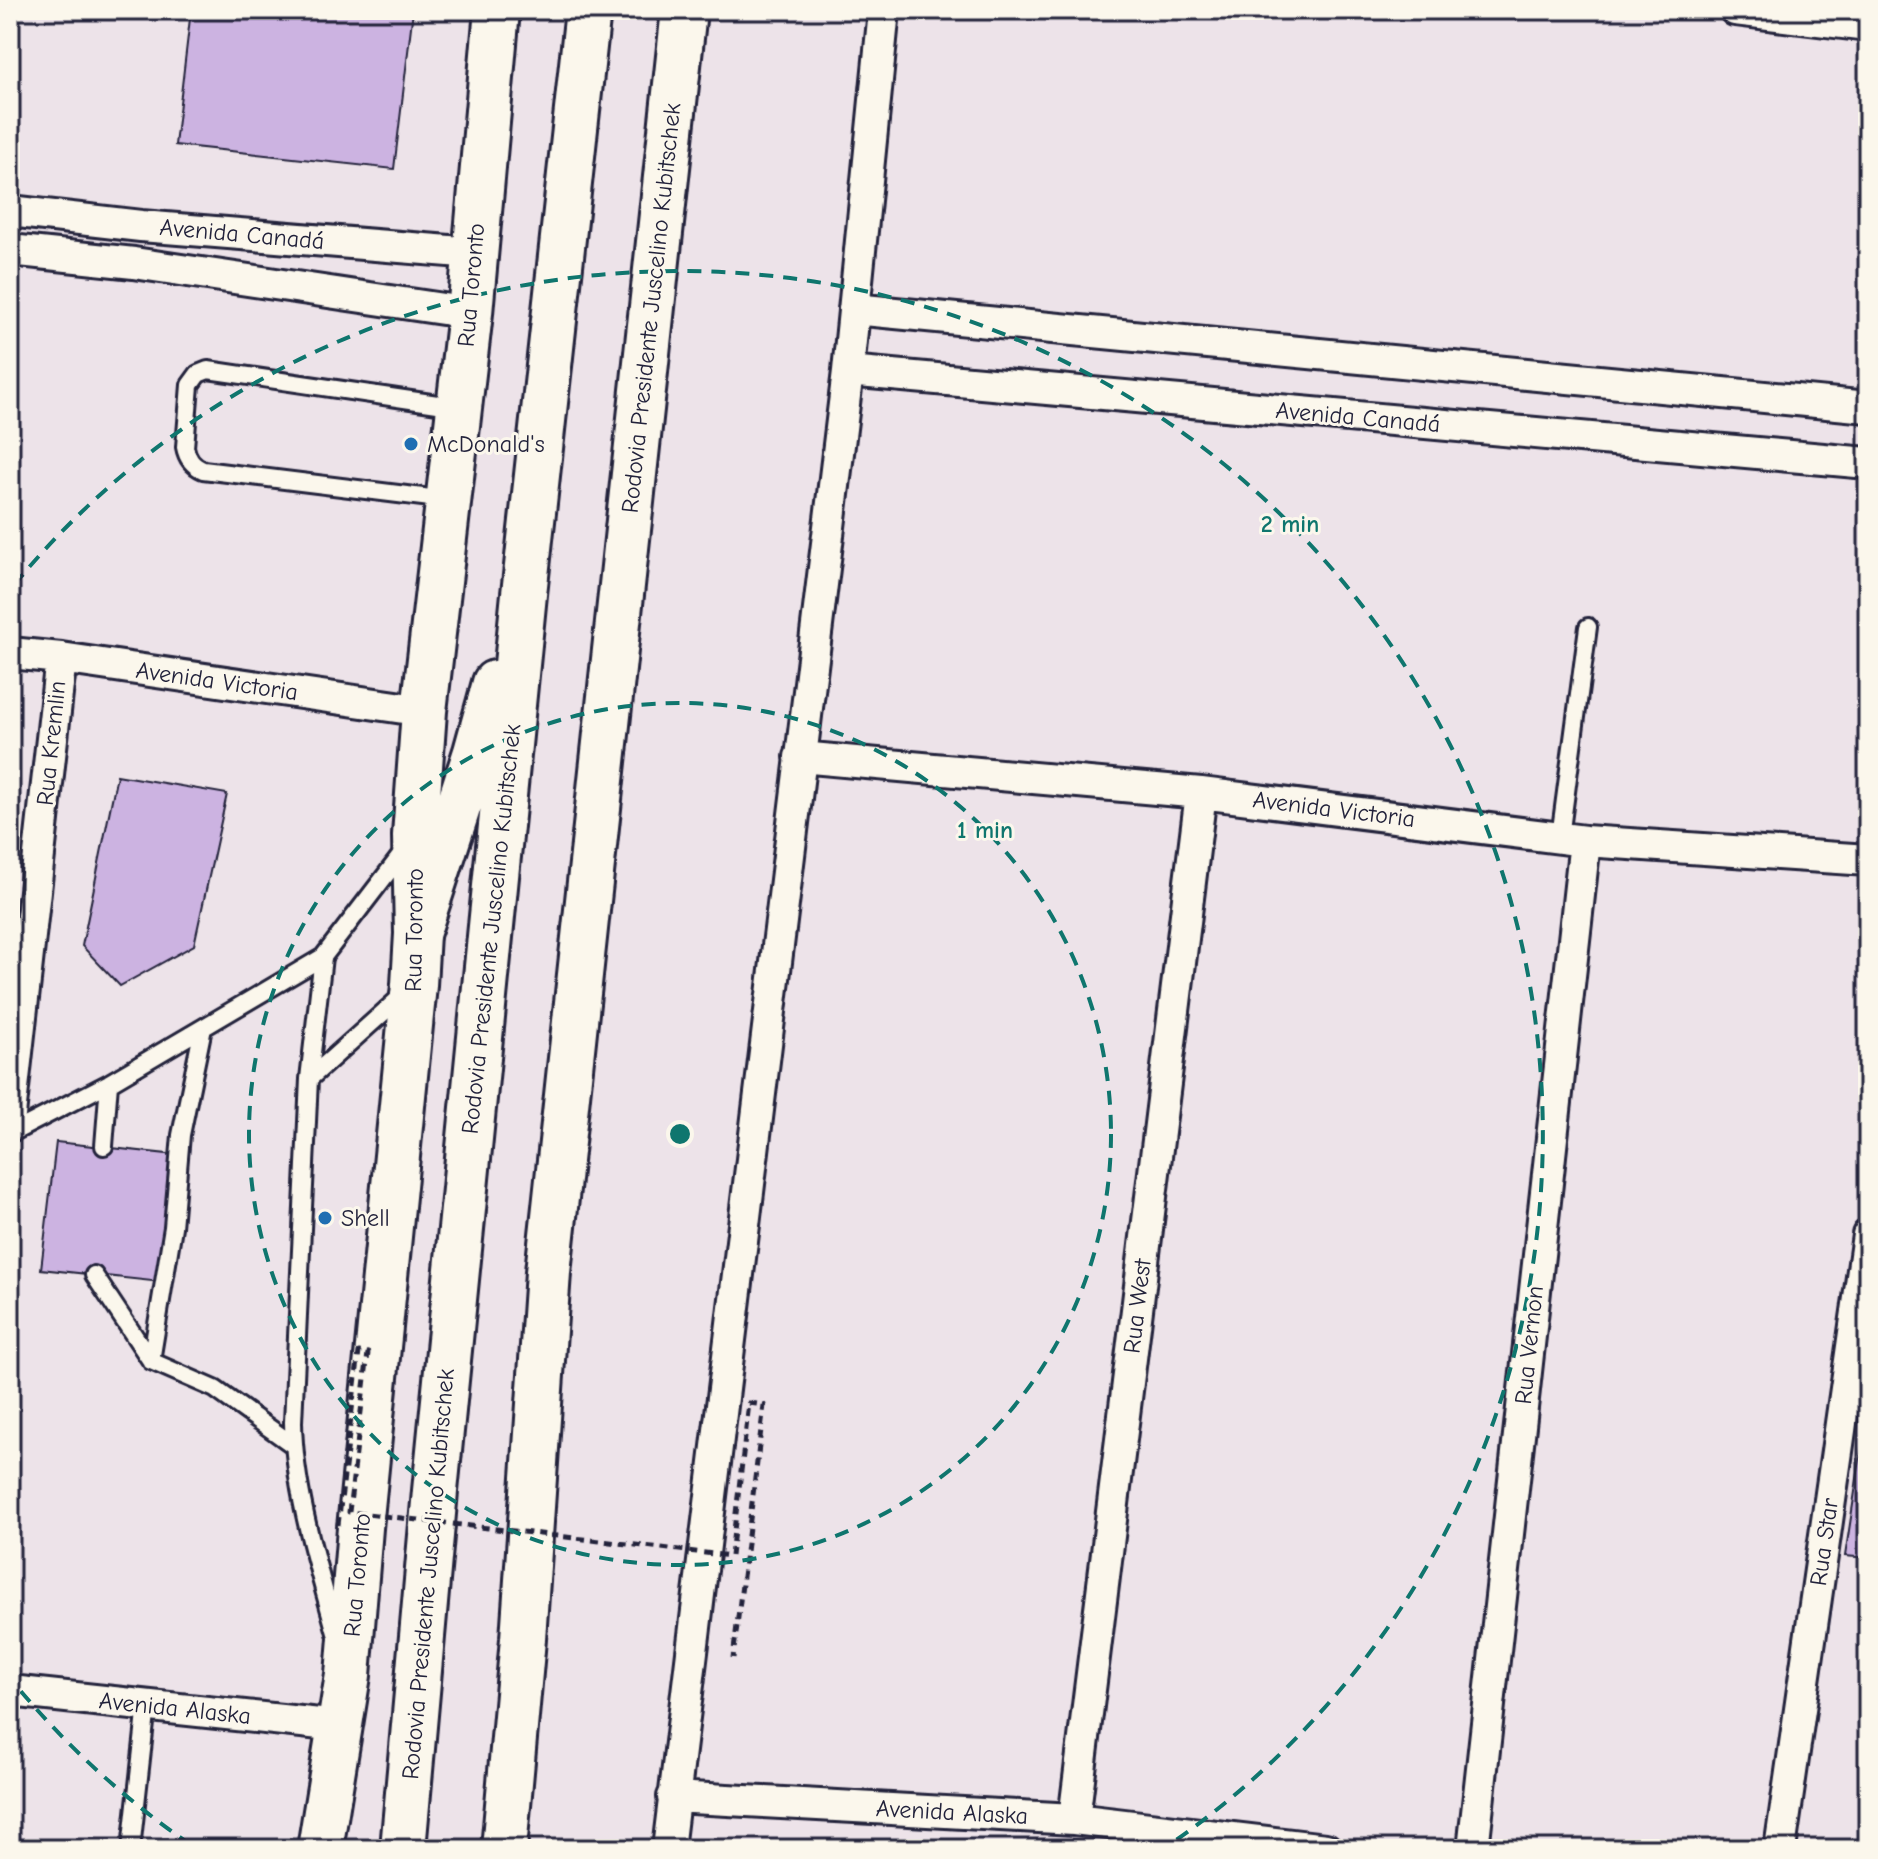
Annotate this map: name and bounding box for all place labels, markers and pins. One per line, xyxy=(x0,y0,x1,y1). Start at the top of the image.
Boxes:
place label: McDonald's xyxy=(427,430,545,458)
marker: McDonald's xyxy=(402,435,420,453)
centre of rings xyxy=(666,1120,694,1148)
place label: Shell xyxy=(341,1204,390,1232)
marker: Shell xyxy=(316,1209,334,1227)

